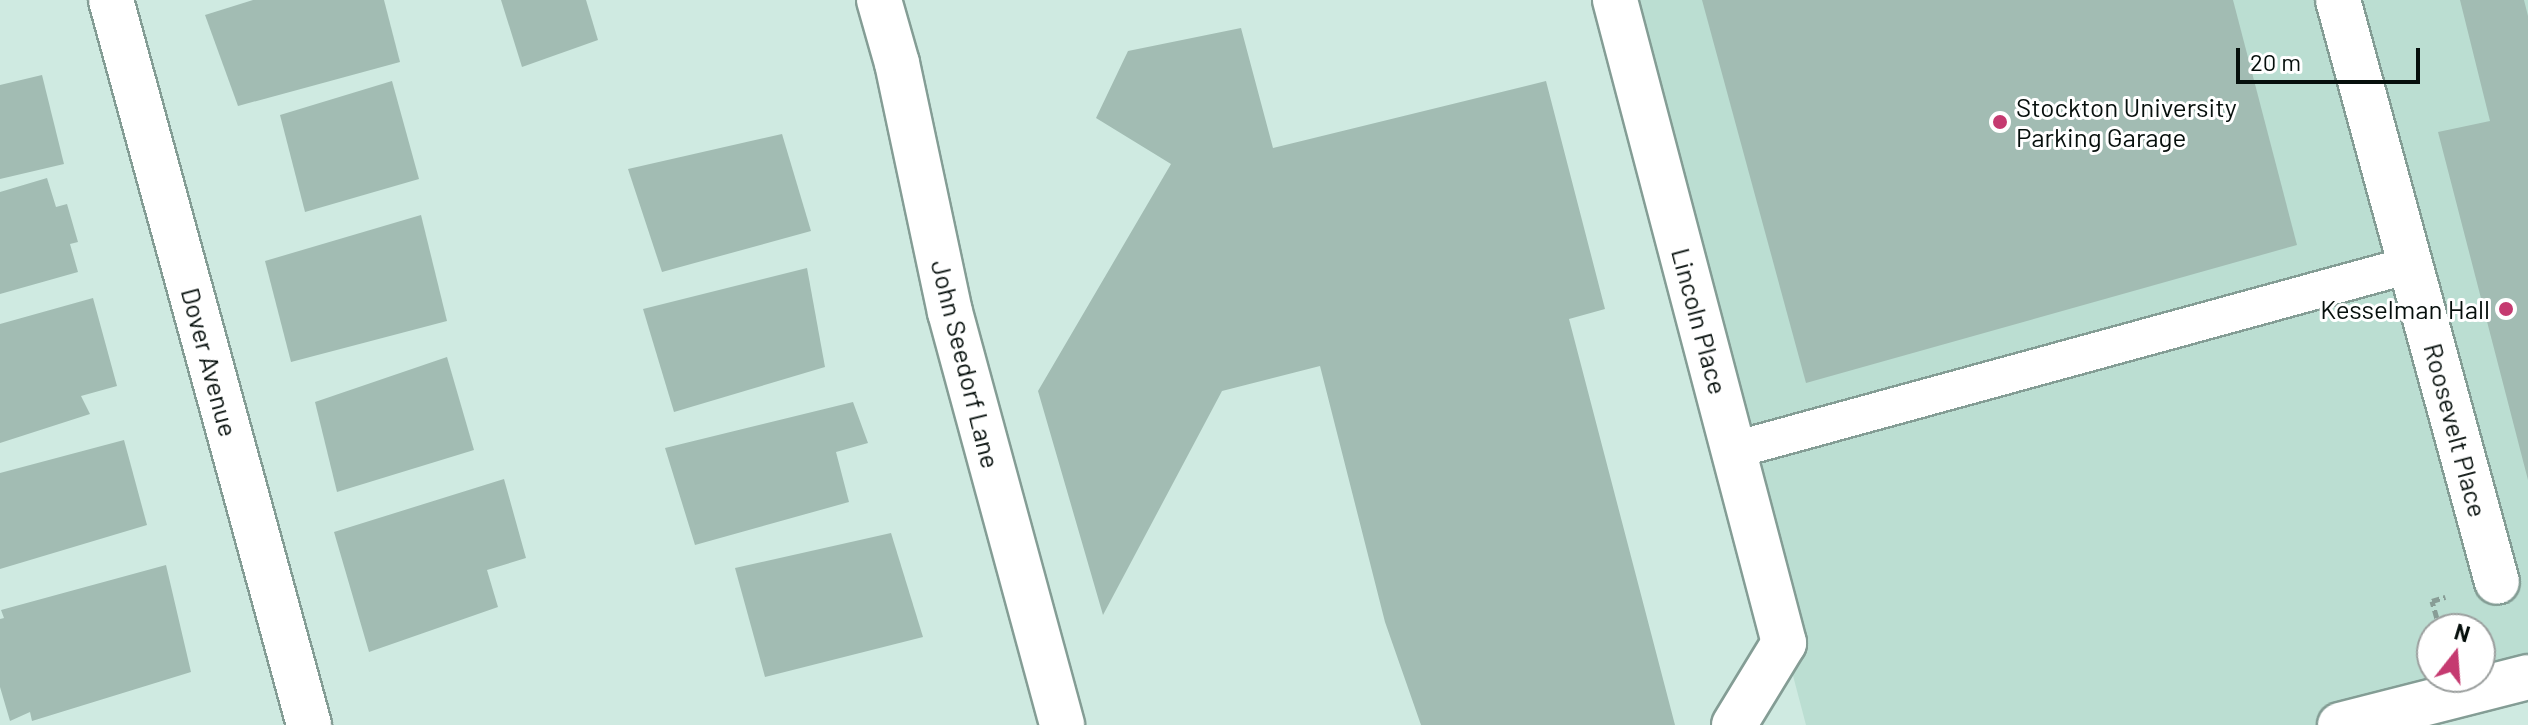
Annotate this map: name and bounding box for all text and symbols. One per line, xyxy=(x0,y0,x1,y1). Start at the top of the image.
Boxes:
scale bar xyxy=(2240,32,2424,82)
text: 20 m xyxy=(2250,47,2301,76)
place label: Stockton University Parking Garage xyxy=(2016,91,2237,152)
marker: Stockton University Parking Garage xyxy=(1991,113,2009,131)
street label: Lincoln Place xyxy=(1666,245,1734,397)
street label: John Seedorf Lane xyxy=(925,257,1007,471)
street label: Dover Avenue xyxy=(175,284,245,440)
place label: Kesselman Hall xyxy=(2320,293,2490,325)
marker: Kesselman Hall xyxy=(2497,300,2515,318)
street label: Roosevelt Place xyxy=(2418,340,2494,520)
north arrow xyxy=(2416,613,2496,693)
text: N xyxy=(2452,617,2473,647)

